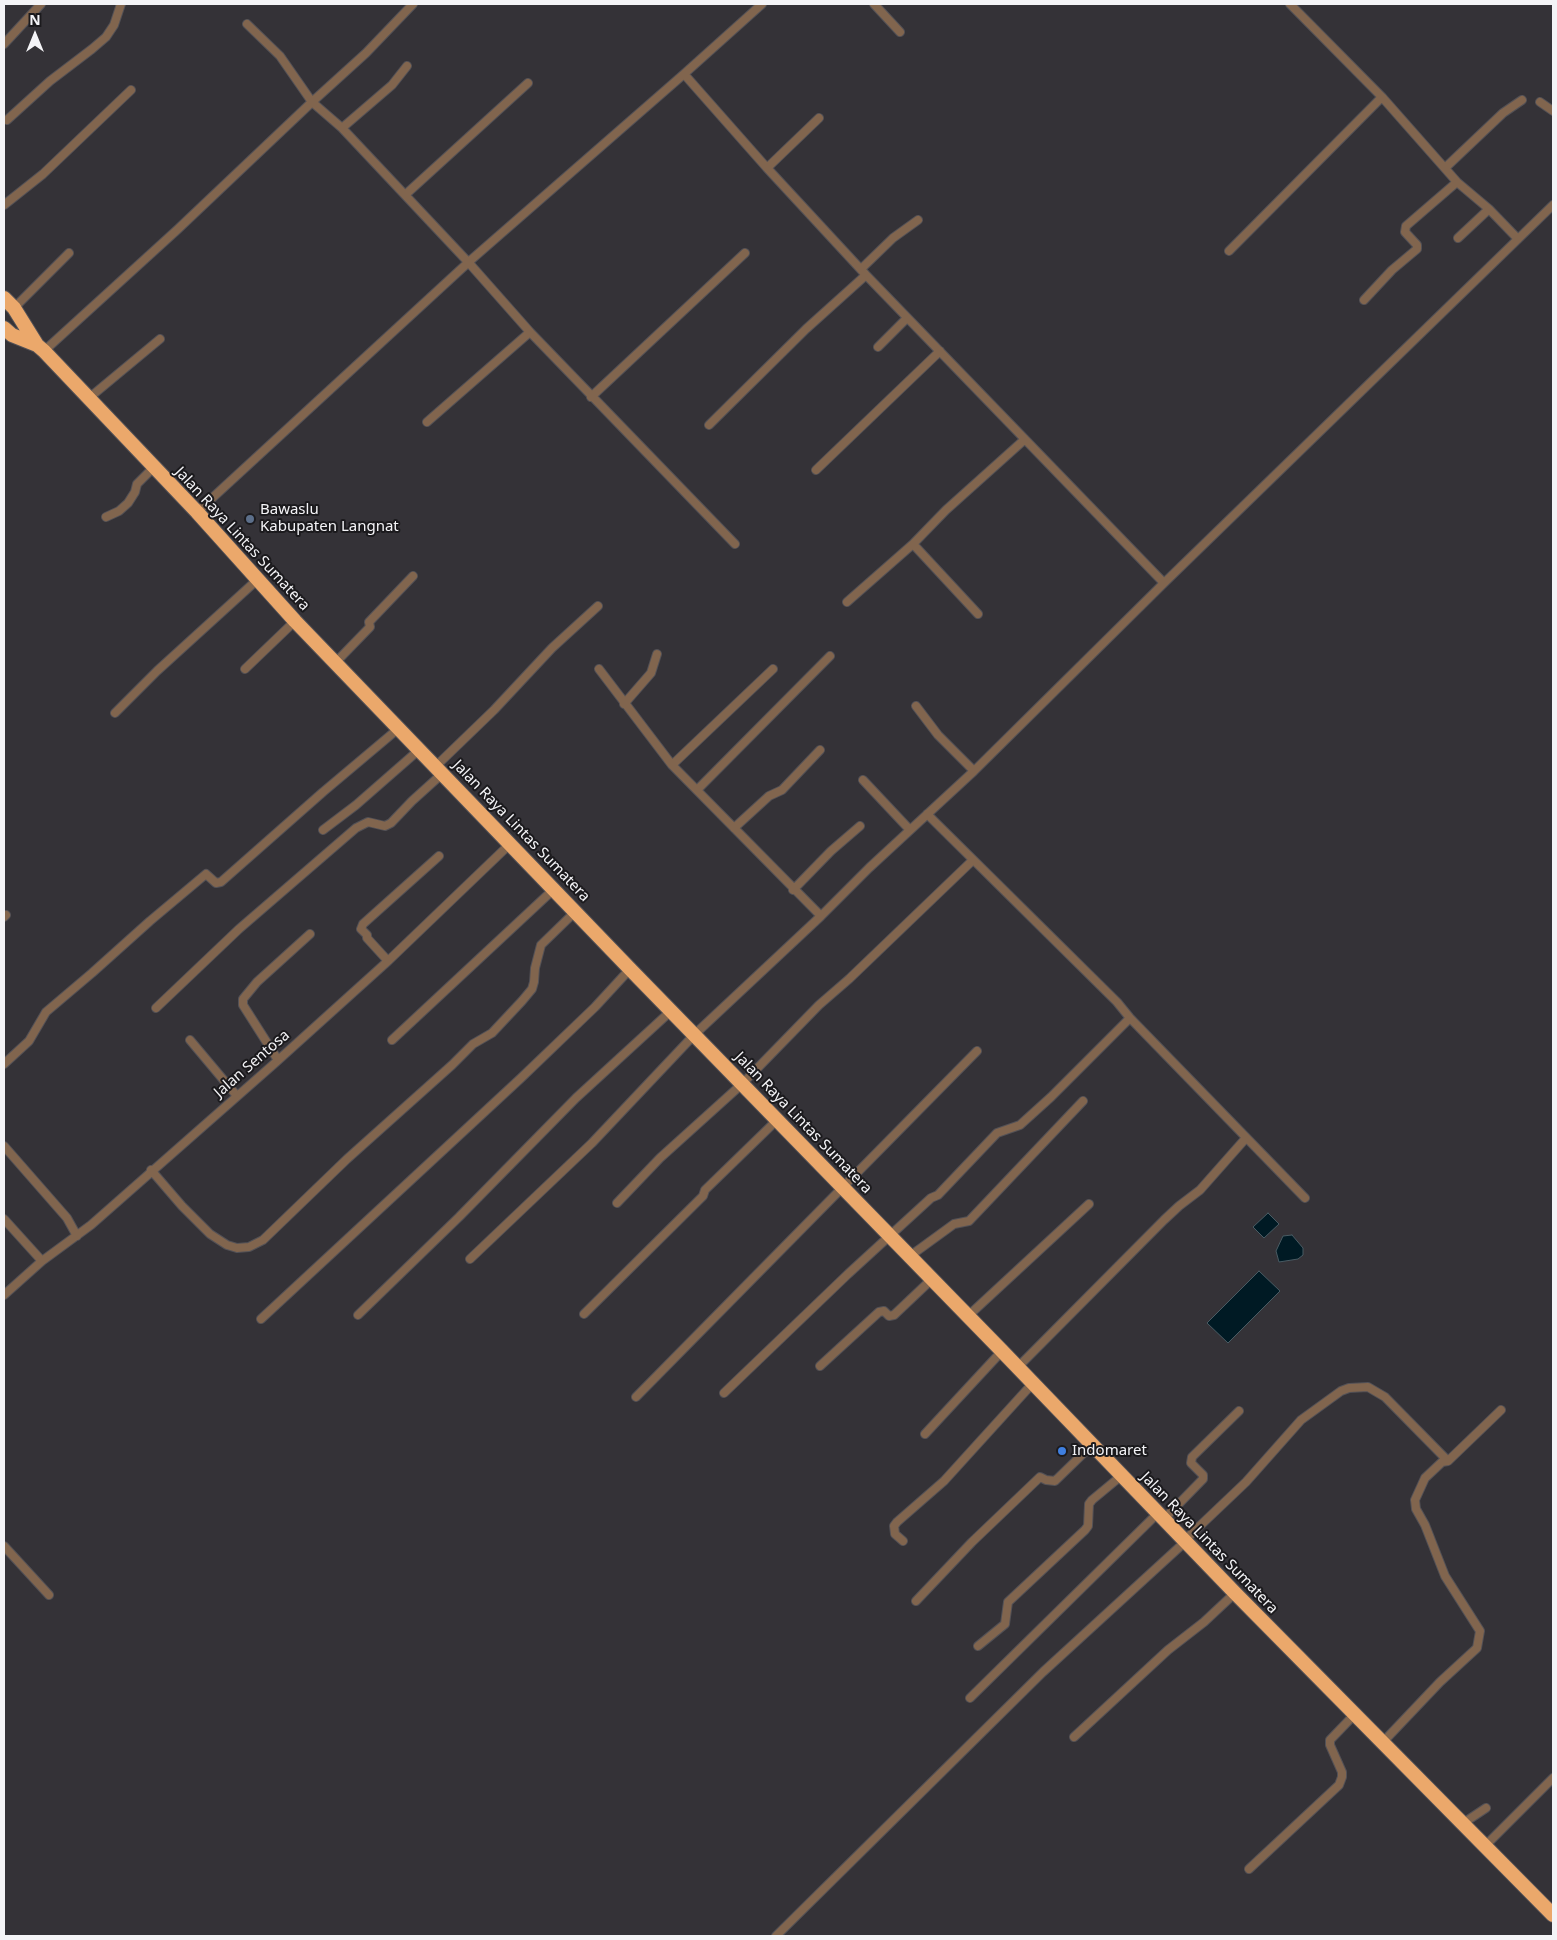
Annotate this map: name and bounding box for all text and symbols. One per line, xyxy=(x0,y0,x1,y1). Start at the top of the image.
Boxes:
north arrow xyxy=(10,10,60,60)
text: N xyxy=(29,10,41,29)
street label: Jalan Raya Lintas Sumatera xyxy=(171,463,313,615)
place label: Bawaslu Kabupaten Langnat xyxy=(260,501,399,536)
marker: Bawaslu Kabupaten Langnat xyxy=(244,513,256,525)
street label: Jalan Raya Lintas Sumatera xyxy=(449,757,593,905)
street label: Jalan Sentosa xyxy=(211,1026,293,1102)
street label: Jalan Raya Lintas Sumatera xyxy=(731,1049,875,1197)
place label: Indomaret xyxy=(1072,1442,1147,1460)
marker: Indomaret xyxy=(1056,1445,1068,1457)
street label: Jalan Raya Lintas Sumatera xyxy=(1137,1469,1281,1617)

